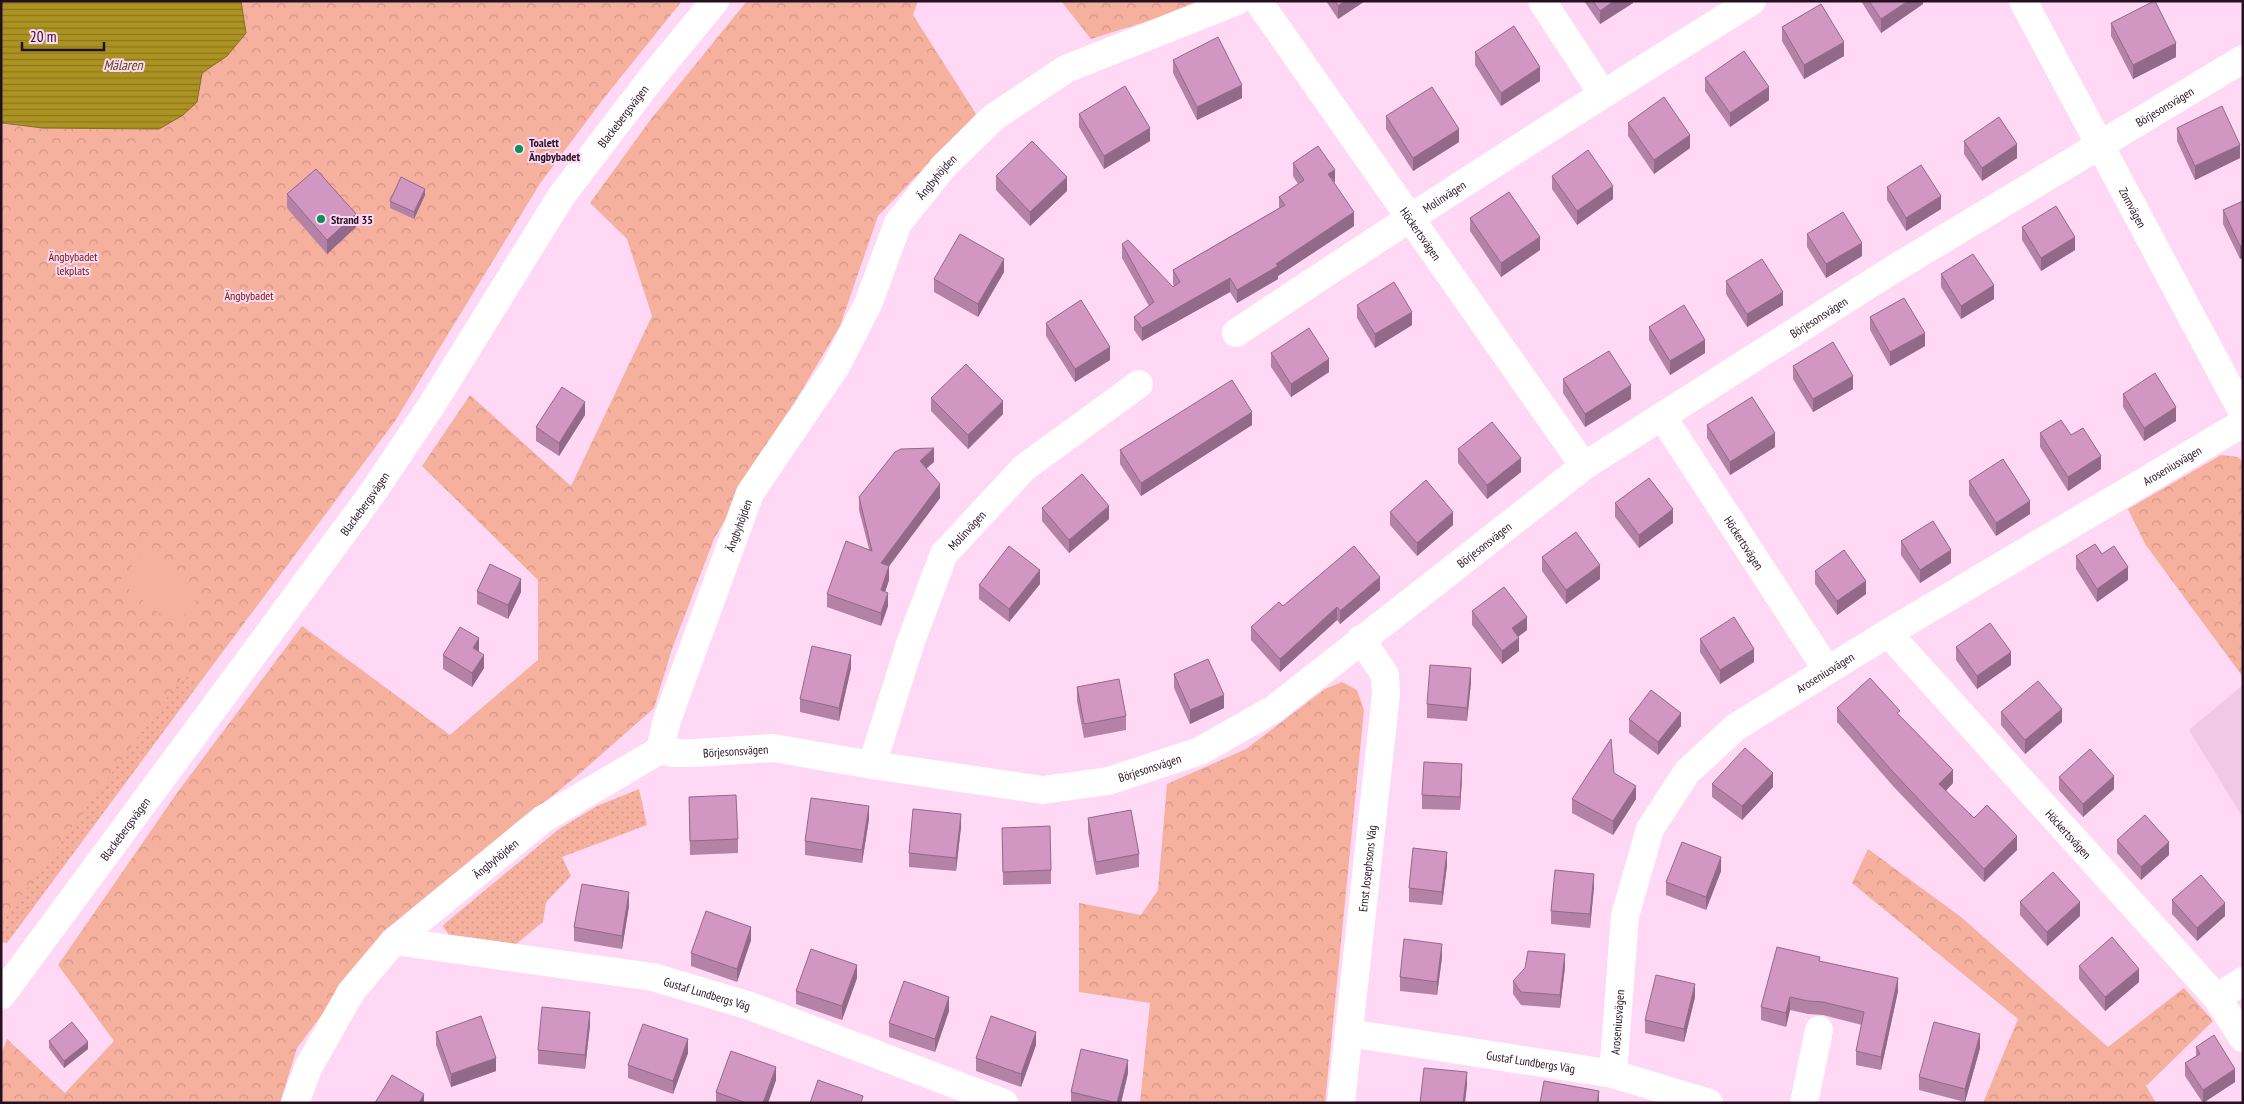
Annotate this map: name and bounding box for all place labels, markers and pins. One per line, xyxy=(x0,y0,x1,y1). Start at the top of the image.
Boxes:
place label: Toalett Ängbybadet xyxy=(528,135,580,164)
marker: Toalett Ängbybadet xyxy=(513,143,525,155)
place label: Strand 35 xyxy=(331,212,373,227)
marker: Strand 35 xyxy=(315,213,327,225)

